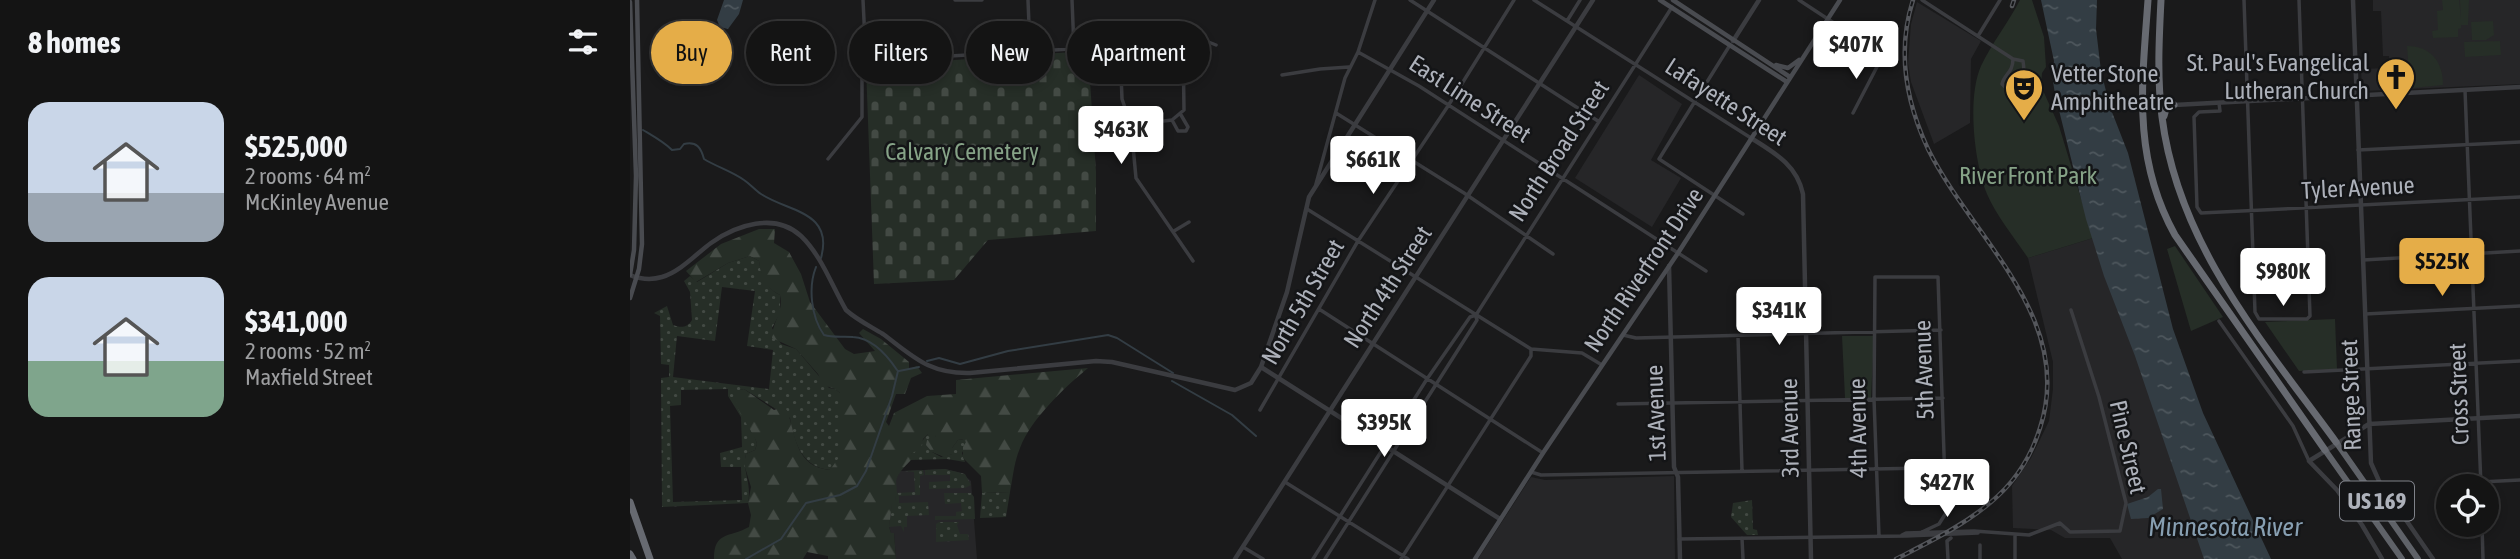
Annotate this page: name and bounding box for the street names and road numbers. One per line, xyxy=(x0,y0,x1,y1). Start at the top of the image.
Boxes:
street label: East Lime Street xyxy=(1405,49,1536,148)
street label: Lafayette Street xyxy=(1661,52,1792,151)
street label: North Broad Street xyxy=(1503,75,1614,226)
street label: Tyler Avenue xyxy=(2301,171,2415,204)
street label: North Riverfront Drive xyxy=(1579,182,1709,357)
street label: North 4th Street xyxy=(1338,221,1437,353)
street label: North 5th Street xyxy=(1256,234,1349,369)
street label: 5th Avenue xyxy=(1908,320,1939,420)
street label: Range Street xyxy=(2335,339,2366,451)
street label: Cross Street xyxy=(2443,342,2474,445)
street label: 1st Avenue xyxy=(1640,364,1671,462)
street label: 3rd Avenue xyxy=(1775,378,1804,478)
street label: 4th Avenue xyxy=(1843,378,1872,478)
street label: Pine Street xyxy=(2105,397,2152,496)
road number: US 169 xyxy=(2340,481,2414,520)

